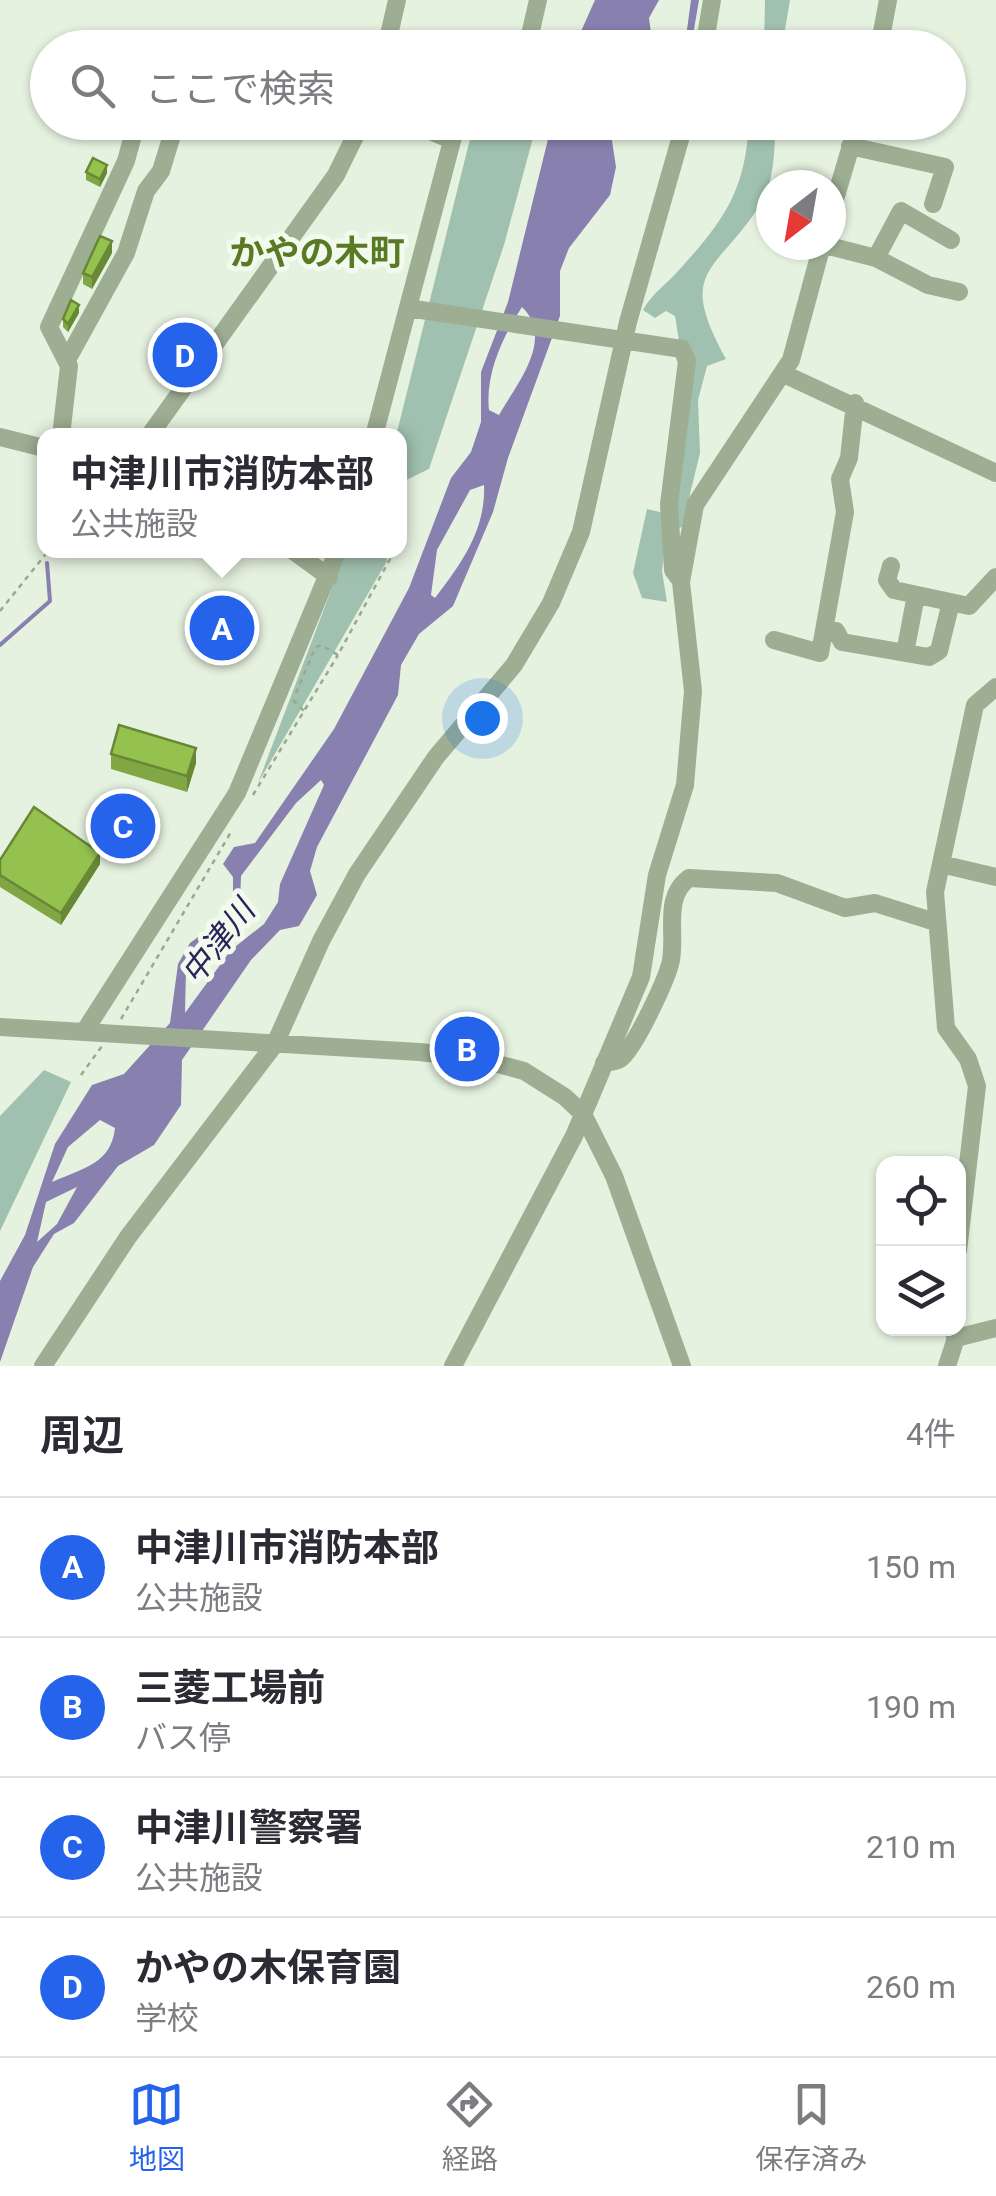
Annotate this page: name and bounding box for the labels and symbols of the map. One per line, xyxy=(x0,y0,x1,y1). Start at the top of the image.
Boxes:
north arrow xyxy=(756,170,846,260)
district label: かやの木町 xyxy=(229,233,405,274)
pin: D xyxy=(152,318,218,392)
pin: A xyxy=(190,590,254,666)
your location xyxy=(457,693,508,744)
pin: C xyxy=(90,788,156,864)
water label: 中津川 xyxy=(173,890,264,992)
pin: B xyxy=(434,1012,500,1086)

